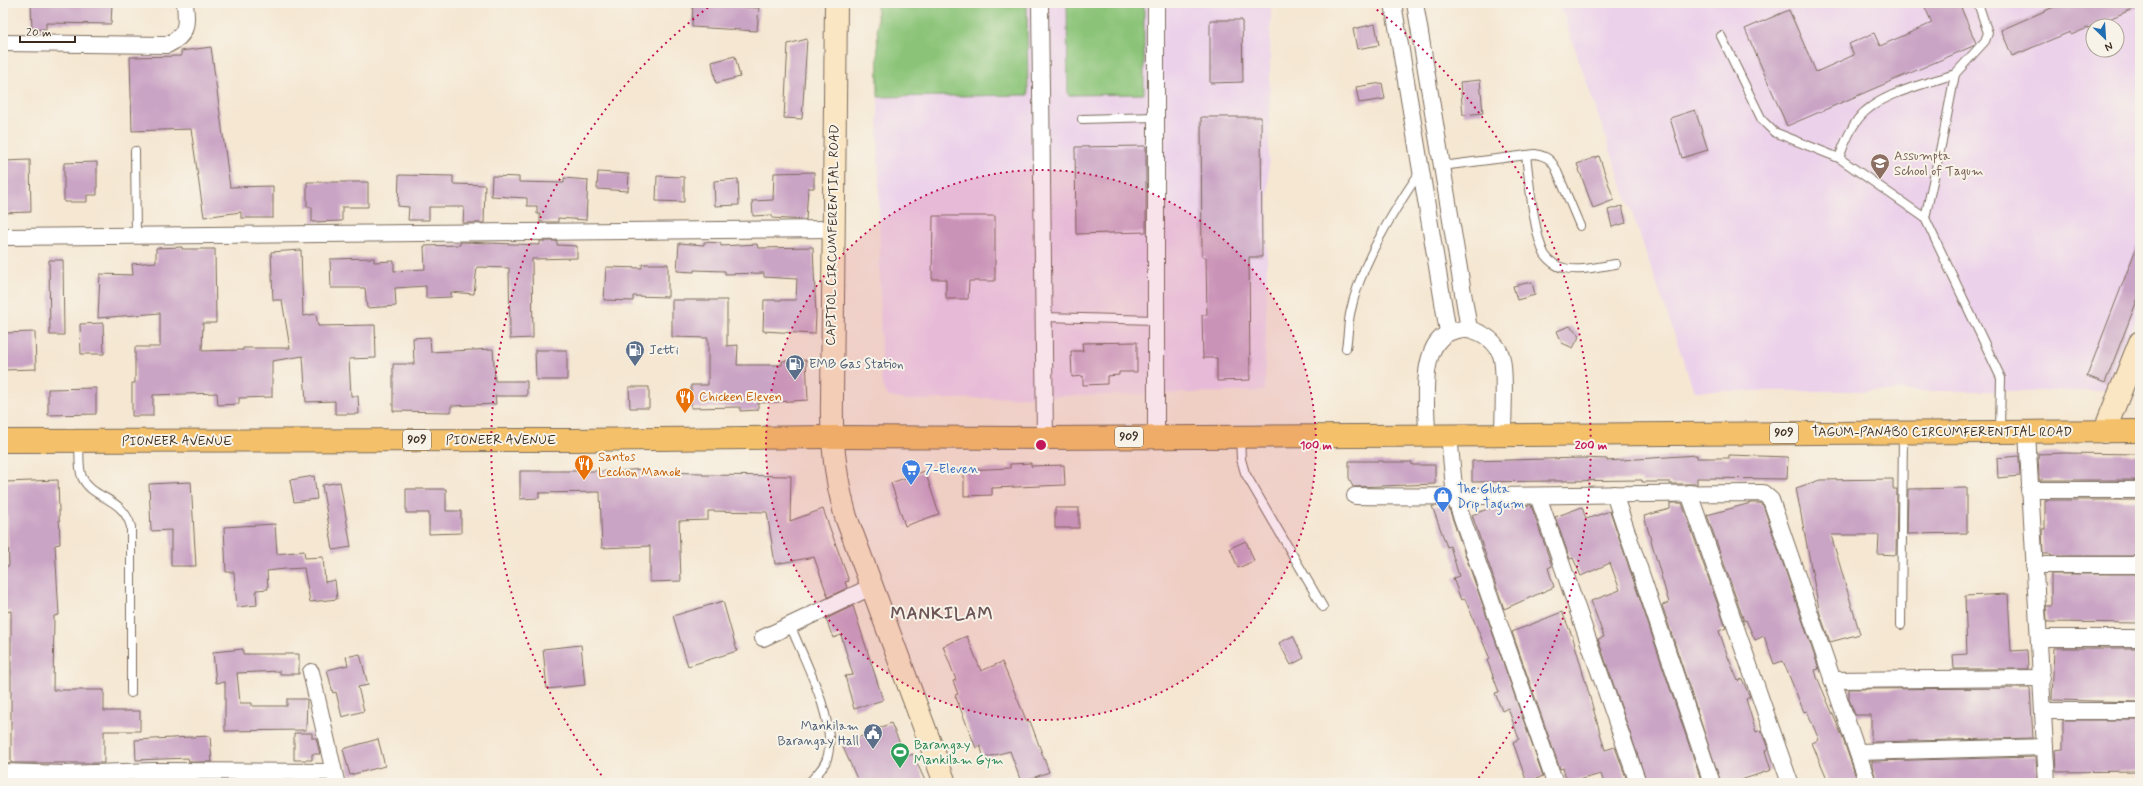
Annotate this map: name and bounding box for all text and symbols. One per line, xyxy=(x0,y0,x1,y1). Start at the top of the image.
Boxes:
scale bar xyxy=(20,18,75,44)
north arrow xyxy=(2085,18,2125,58)
text: 20 m xyxy=(26,25,52,41)
text: N xyxy=(2103,38,2115,54)
street label: CAPITOL CIRCUMFERENTIAL ROAD xyxy=(823,124,843,346)
place label: Assumpta School of Tagum xyxy=(1894,148,1983,180)
school or university icon: Assumpta School of Tagum xyxy=(1869,152,1891,180)
fuel station icon: Jetti xyxy=(624,339,646,367)
place label: Jetti xyxy=(649,342,679,359)
fuel station icon: EMB Gas Station xyxy=(784,353,806,381)
place label: EMB Gas Station xyxy=(809,356,904,373)
restaurant icon: Chicken Eleven xyxy=(674,386,696,414)
place label: Chicken Eleven xyxy=(699,389,782,406)
road number: 909 xyxy=(1770,423,1798,443)
street label: TAGUM-PANABO CIRCUMFERENTIAL ROAD xyxy=(1812,424,2072,441)
road number: 909 xyxy=(1115,427,1143,447)
road number: 909 xyxy=(403,430,431,450)
street label: PIONEER AVENUE xyxy=(446,432,556,449)
street label: PIONEER AVENUE xyxy=(122,433,232,450)
centre of rings xyxy=(1034,438,1048,452)
text: 100 m xyxy=(1300,438,1333,454)
text: 200 m xyxy=(1575,438,1608,454)
place label: Santos Lechon Manok xyxy=(598,449,681,481)
restaurant icon: Santos Lechon Manok xyxy=(573,453,595,481)
supermarket icon: 7-Eleven xyxy=(900,458,922,486)
place label: 7-Eleven xyxy=(925,461,978,478)
place label: The Gluta Drip Tagum xyxy=(1457,481,1524,515)
shop icon: The Gluta Drip Tagum xyxy=(1432,485,1454,513)
district label: MANKILAM xyxy=(891,603,993,625)
place label: Mankilam Barangay Hall xyxy=(777,718,859,750)
public building icon: Mankilam Barangay Hall xyxy=(862,722,884,750)
place label: Barangay Mankilam Gym xyxy=(914,737,1003,769)
sports icon: Barangay Mankilam Gym xyxy=(889,741,911,769)

